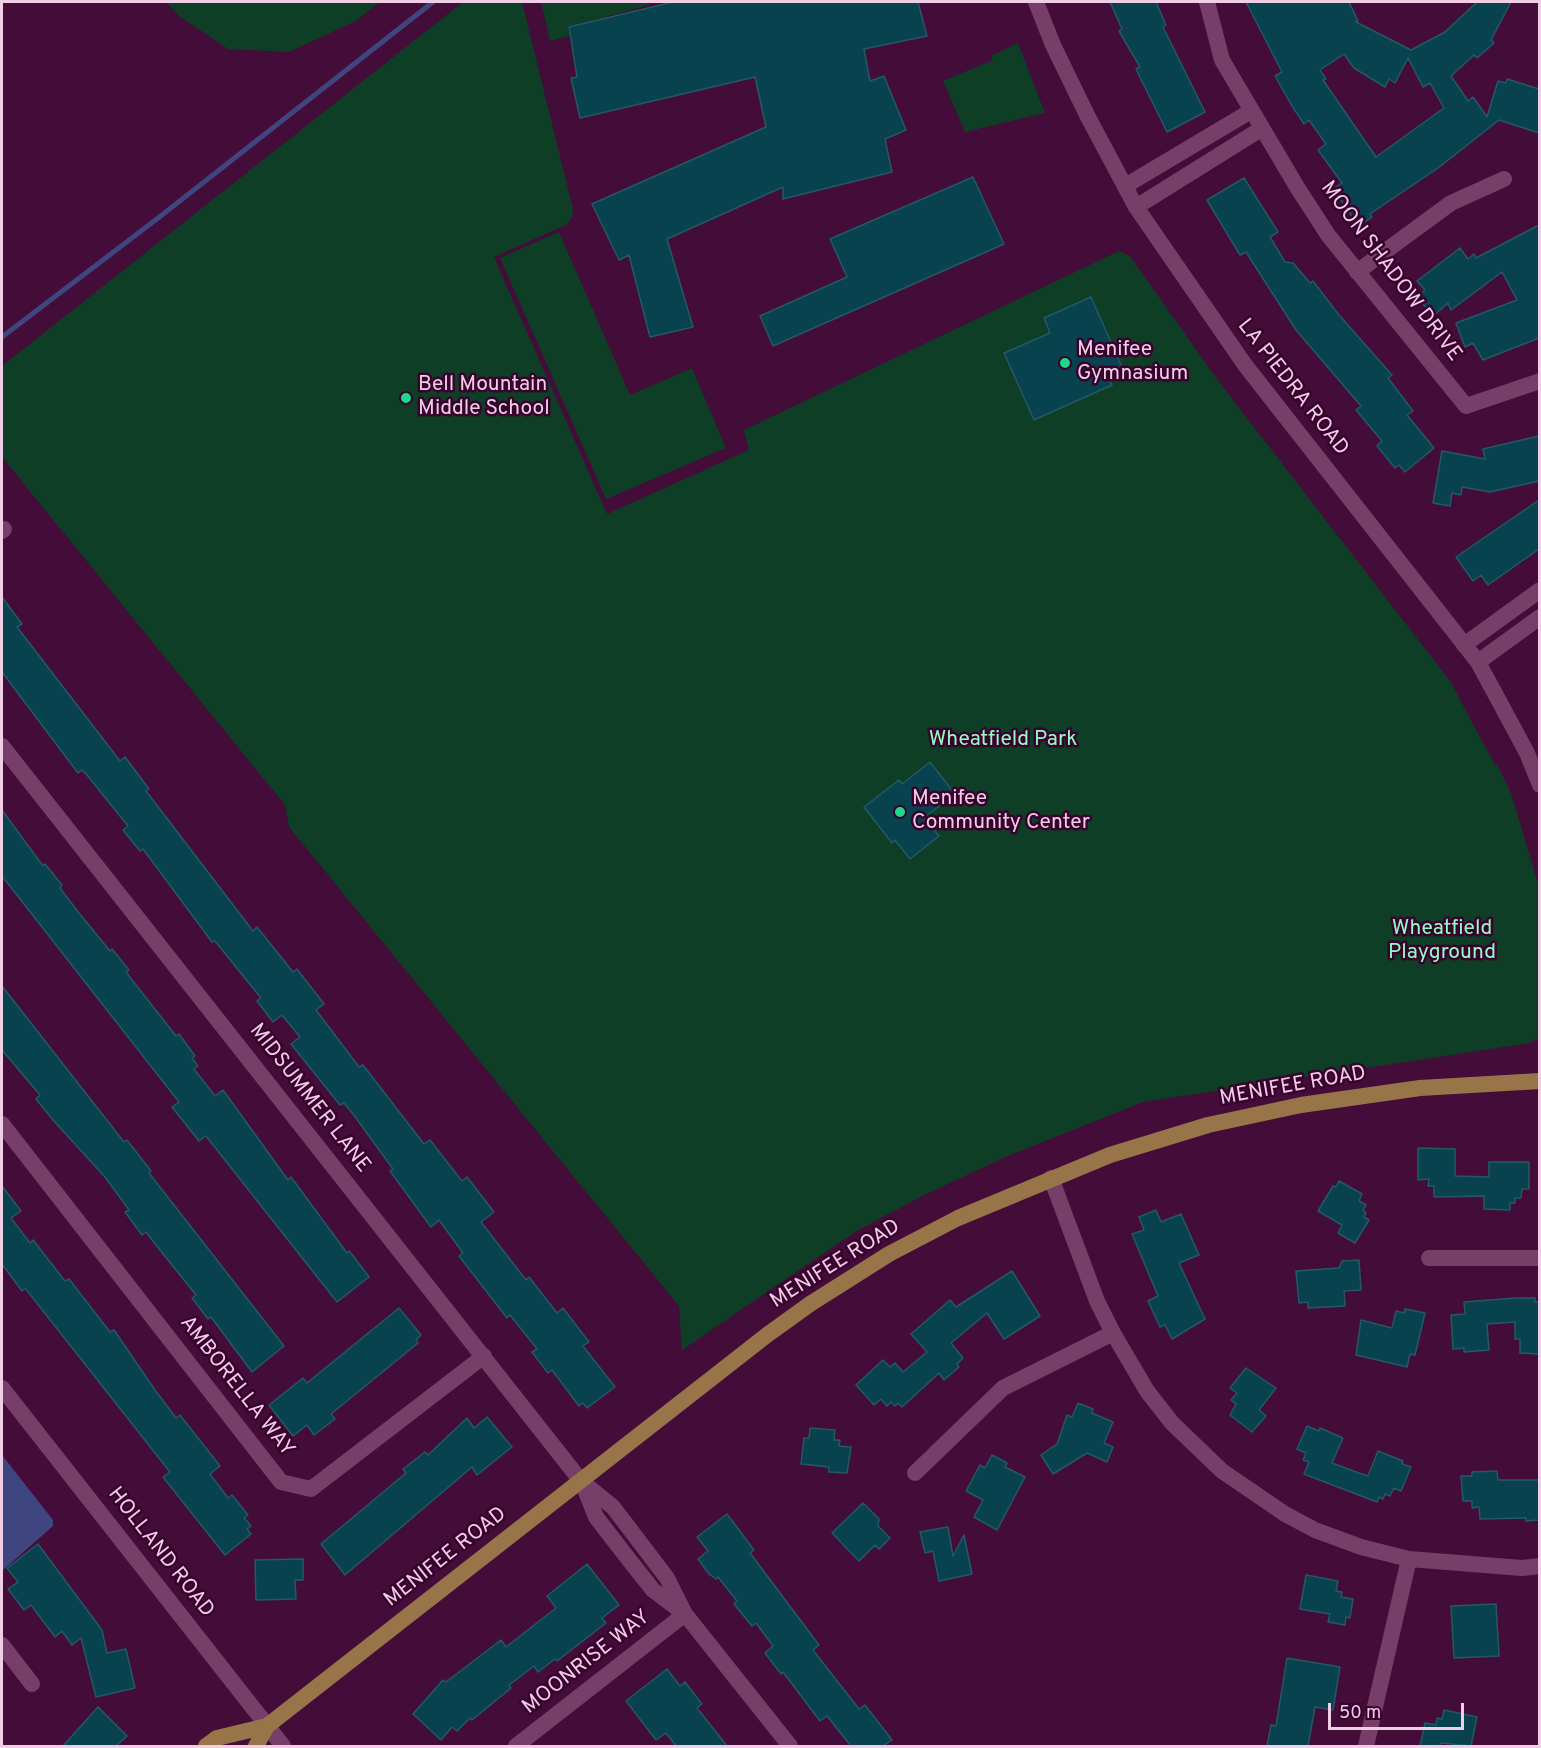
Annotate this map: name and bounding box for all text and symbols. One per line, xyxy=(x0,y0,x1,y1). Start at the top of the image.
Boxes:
street label: MOON SHADOW DRIVE xyxy=(1314,177,1466,367)
street label: LA PIEDRA ROAD xyxy=(1231,315,1353,461)
place label: Menifee Gymnasium xyxy=(1077,338,1188,388)
marker: Menifee Gymnasium xyxy=(1058,356,1072,370)
place label: Bell Mountain Middle School xyxy=(418,373,550,423)
marker: Bell Mountain Middle School xyxy=(399,391,413,405)
park label: Wheatfield Park xyxy=(929,728,1077,754)
place label: Menifee Community Center xyxy=(912,787,1090,837)
marker: Menifee Community Center xyxy=(893,805,907,819)
park label: Wheatfield Playground xyxy=(1388,917,1496,967)
street label: MIDSUMMER LANE xyxy=(243,1019,375,1179)
street label: MENIFEE ROAD xyxy=(1218,1062,1368,1112)
street label: MENIFEE ROAD xyxy=(767,1215,905,1315)
street label: AMBORELLA WAY xyxy=(173,1312,299,1462)
street label: HOLLAND ROAD xyxy=(101,1483,219,1623)
street label: MENIFEE ROAD xyxy=(380,1502,512,1614)
street label: MOONRISE WAY xyxy=(518,1605,656,1721)
scale bar xyxy=(1331,1691,1468,1729)
text: 50 m xyxy=(1339,1702,1381,1725)

